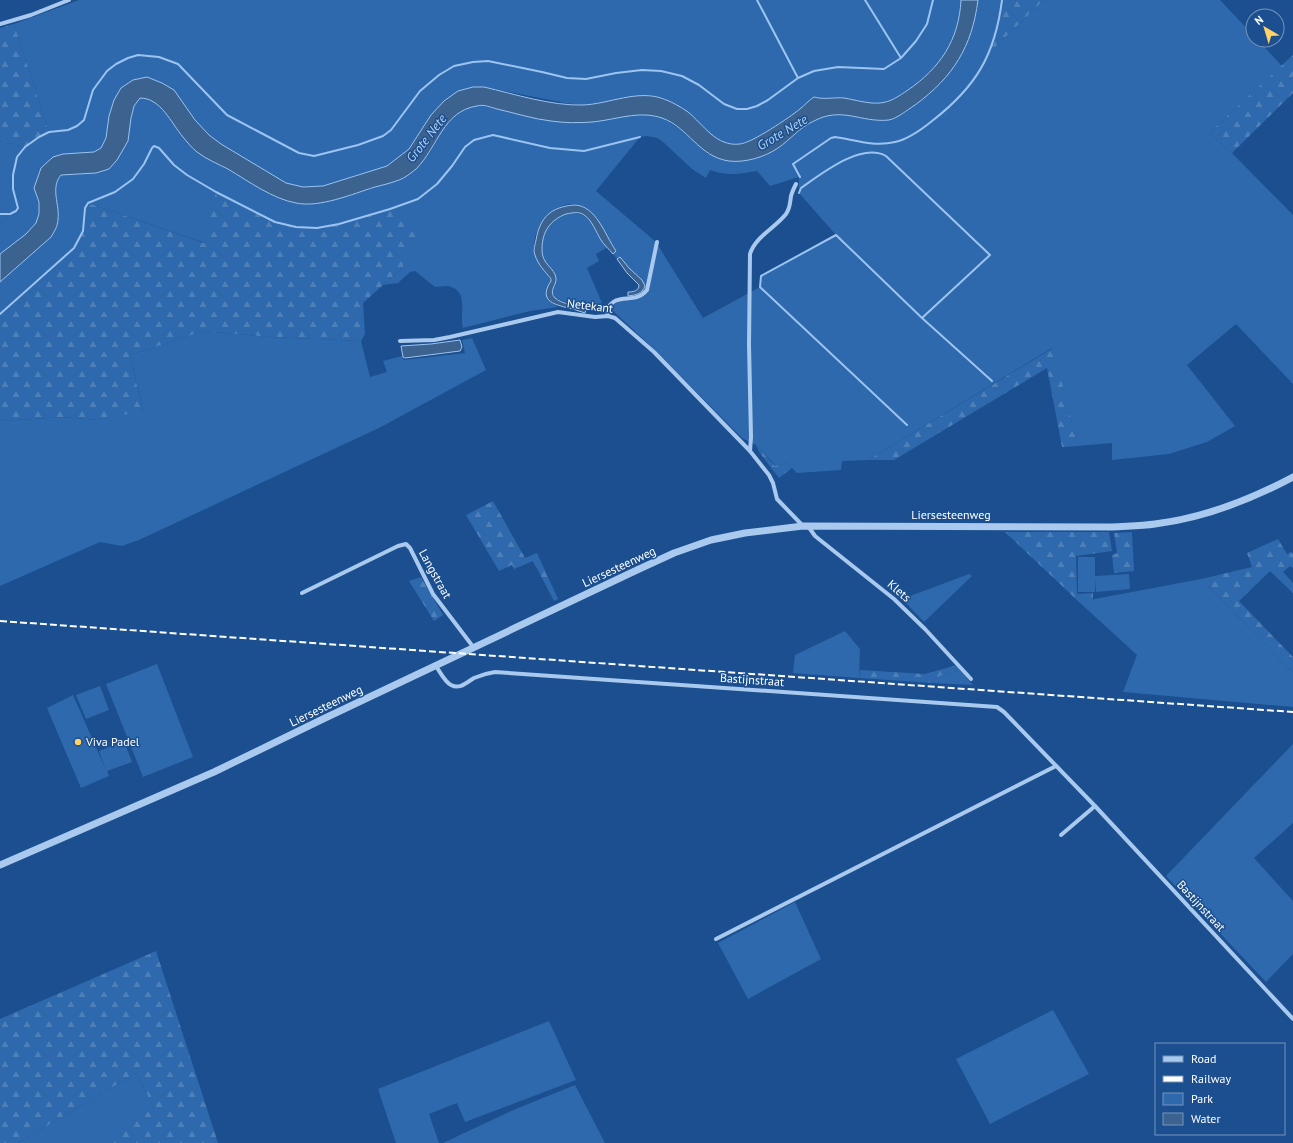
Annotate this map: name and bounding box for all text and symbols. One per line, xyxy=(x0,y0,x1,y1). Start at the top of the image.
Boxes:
north arrow xyxy=(1245,8,1285,48)
text: N xyxy=(1252,12,1266,28)
water label: Grote Nete xyxy=(402,111,450,166)
water label: Grote Nete xyxy=(754,111,811,154)
street label: Netekant xyxy=(566,295,614,316)
street label: Liersesteenweg xyxy=(911,507,991,522)
street label: Liersesteenweg xyxy=(580,543,658,590)
street label: Langstraat xyxy=(416,546,455,601)
street label: Klets xyxy=(885,576,914,605)
street label: Bastijnstraat xyxy=(719,670,785,689)
street label: Liersesteenweg xyxy=(287,681,365,730)
place label: Viva Padel xyxy=(85,734,140,749)
marker: Viva Padel xyxy=(73,737,83,747)
street label: Bastijnstraat xyxy=(1174,877,1229,934)
legend xyxy=(1155,1043,1285,1135)
text: Road xyxy=(1191,1051,1216,1066)
text: Railway xyxy=(1191,1071,1231,1086)
text: Park xyxy=(1191,1091,1213,1106)
text: Water xyxy=(1191,1111,1221,1126)

